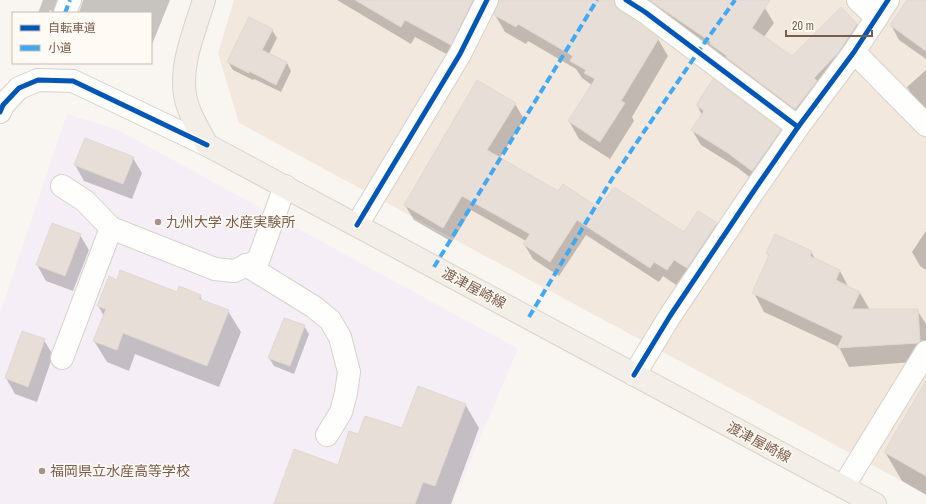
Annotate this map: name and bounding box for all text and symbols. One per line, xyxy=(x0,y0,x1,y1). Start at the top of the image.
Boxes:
legend xyxy=(12,12,152,64)
scale bar xyxy=(786,12,872,38)
text: 20 m xyxy=(792,18,814,34)
text: 自転車道 xyxy=(48,20,96,36)
text: 小道 xyxy=(48,40,72,56)
place label: 九州大学 水産実験所 xyxy=(166,213,295,231)
marker: 九州大学 水産実験所 xyxy=(153,217,163,227)
street label: 渡津屋崎線 xyxy=(439,264,509,312)
street label: 渡津屋崎線 xyxy=(724,418,794,466)
place label: 福岡県立水産高等学校 xyxy=(50,462,190,480)
marker: 福岡県立水産高等学校 xyxy=(37,466,47,476)

